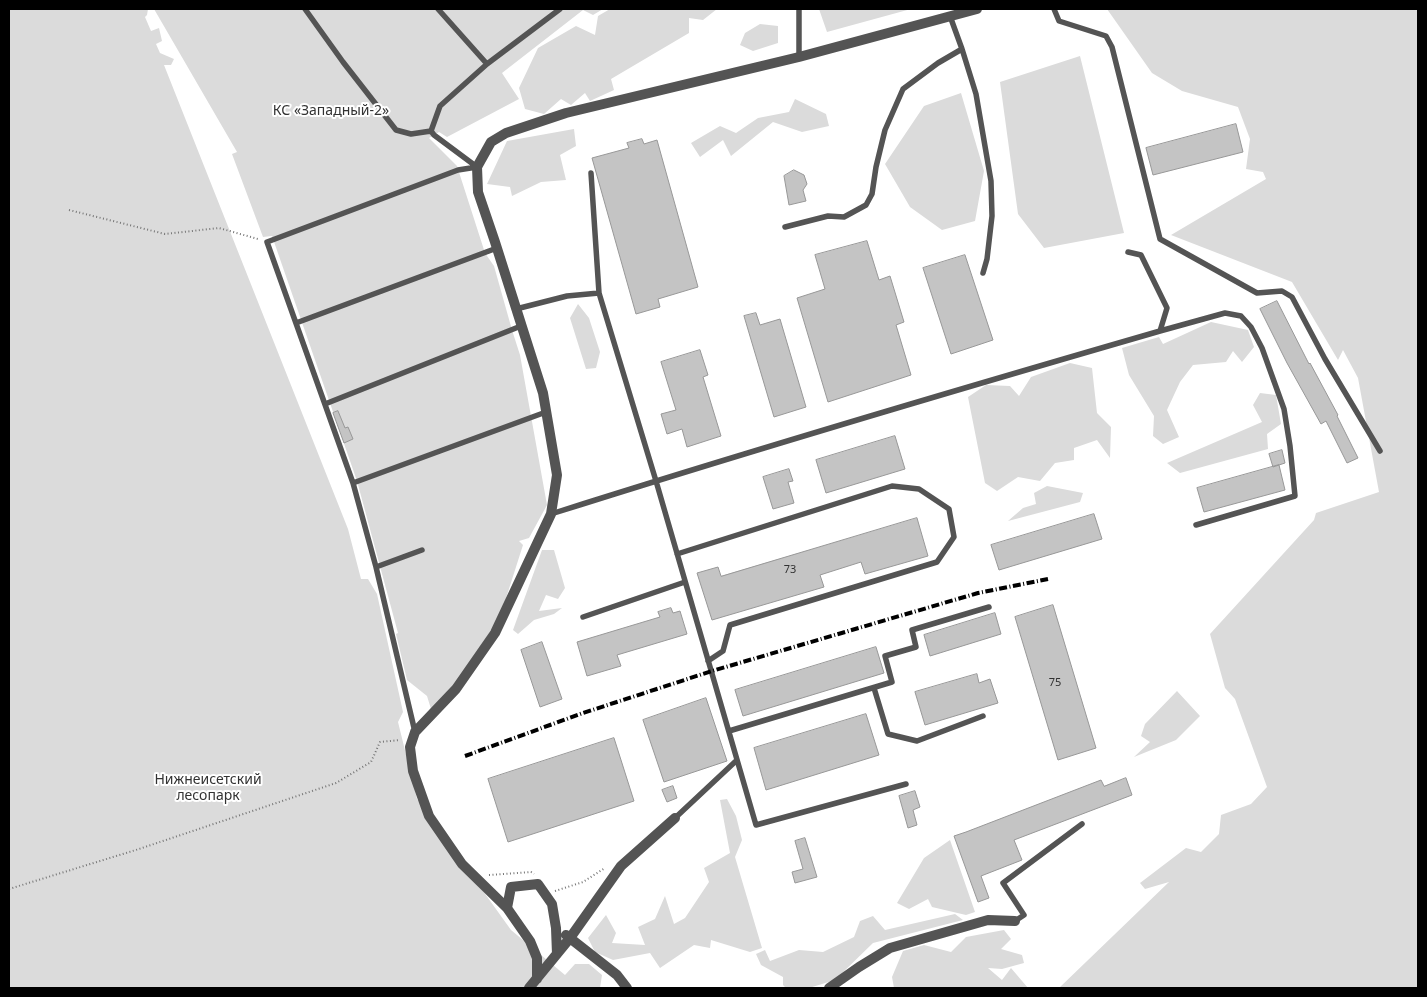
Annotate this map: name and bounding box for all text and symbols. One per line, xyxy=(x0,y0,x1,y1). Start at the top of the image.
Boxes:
park label: КС «Западный-2» xyxy=(273,103,389,119)
house number: 73 xyxy=(784,563,796,577)
house number: 75 xyxy=(1049,676,1061,690)
park label: Нижнеисетский лесопарк xyxy=(154,772,262,804)

